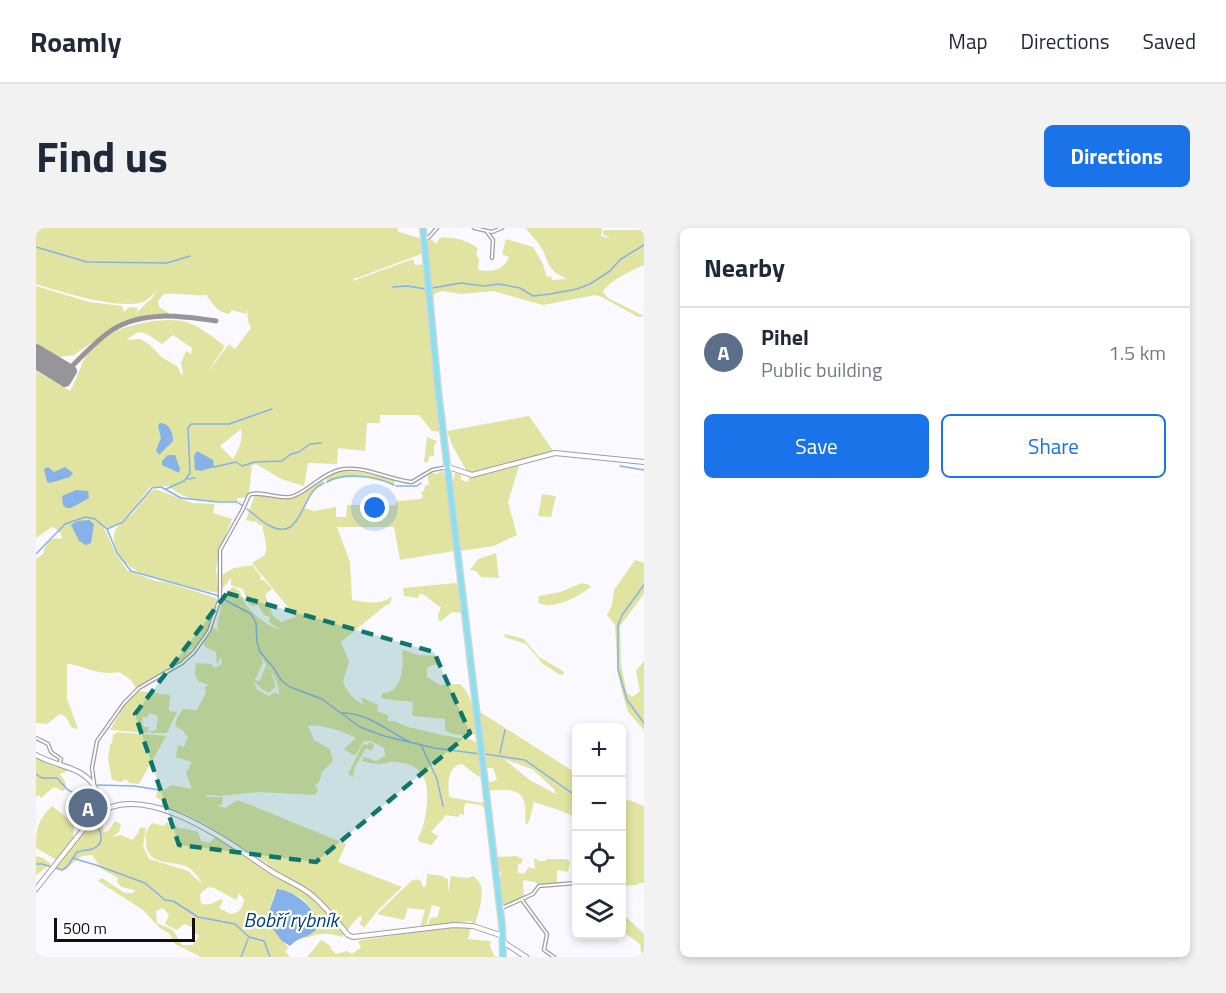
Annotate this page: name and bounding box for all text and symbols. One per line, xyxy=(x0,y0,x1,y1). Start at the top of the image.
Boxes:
text: Roamly xyxy=(30,20,121,63)
text: Map xyxy=(948,25,988,57)
text: Directions xyxy=(1021,25,1110,57)
text: Saved xyxy=(1143,25,1196,57)
text: Find us xyxy=(36,124,168,188)
button: Directions xyxy=(1044,125,1190,187)
text: Nearby xyxy=(704,248,785,287)
text: Pihel xyxy=(761,320,809,354)
text: A xyxy=(717,337,730,368)
text: 1.5 km xyxy=(1109,337,1166,368)
text: Public building xyxy=(761,354,882,385)
button: Save xyxy=(704,414,929,478)
button: Share xyxy=(941,414,1166,478)
your location xyxy=(360,493,389,522)
map controls xyxy=(572,723,626,939)
button: + xyxy=(572,723,626,777)
button: − xyxy=(572,777,626,831)
pin: A xyxy=(68,786,108,830)
button: locate xyxy=(572,831,626,885)
button: layers xyxy=(572,885,626,939)
water label: Bobří rybník xyxy=(244,904,341,935)
scale bar xyxy=(54,915,195,942)
text: 500 m xyxy=(63,916,107,940)

